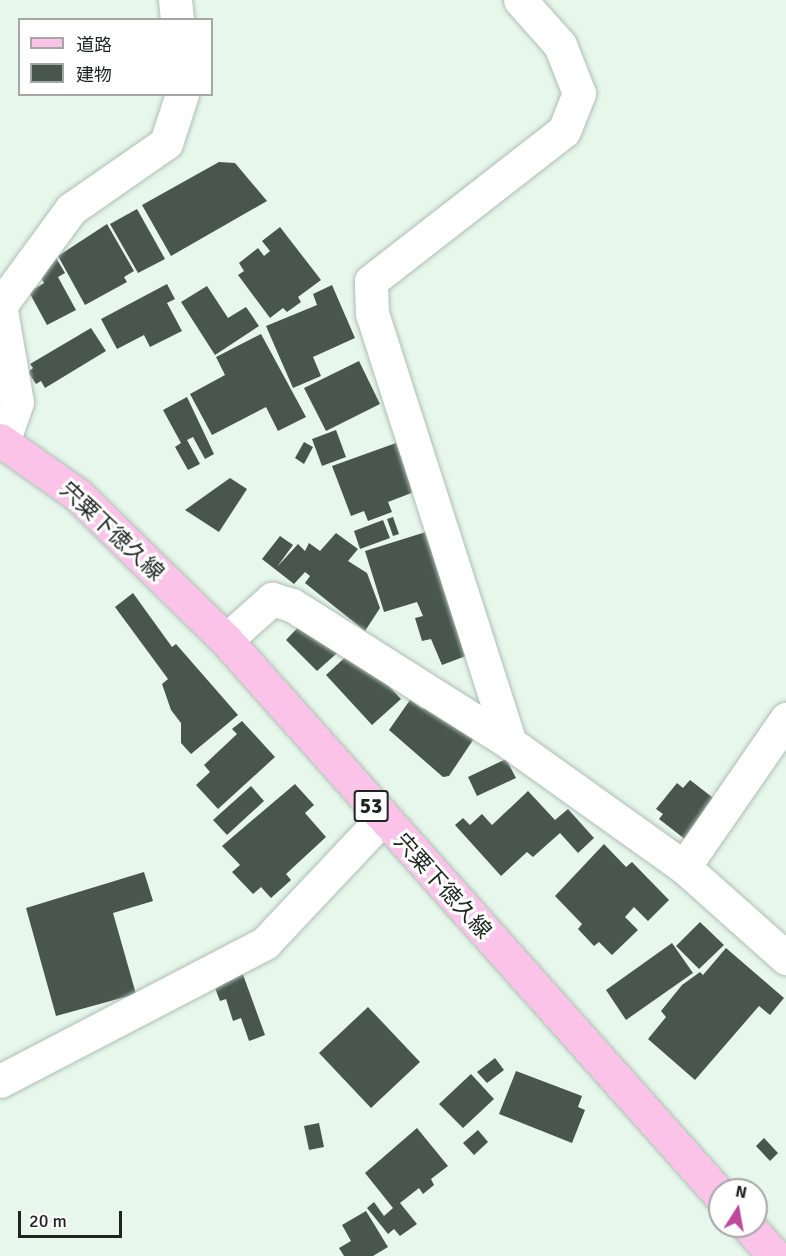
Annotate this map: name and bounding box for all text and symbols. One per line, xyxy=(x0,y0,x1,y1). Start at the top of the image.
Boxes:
legend xyxy=(18,18,213,96)
text: 道路 xyxy=(76,34,112,56)
text: 建物 xyxy=(76,64,112,86)
street label: 宍粟下徳久線 xyxy=(55,476,169,586)
road number: 53 xyxy=(353,788,389,824)
street label: 宍粟下徳久線 xyxy=(389,828,497,944)
north arrow xyxy=(708,1178,768,1238)
text: N xyxy=(734,1181,748,1203)
scale bar xyxy=(21,1199,124,1237)
text: 20 m xyxy=(29,1210,67,1232)

